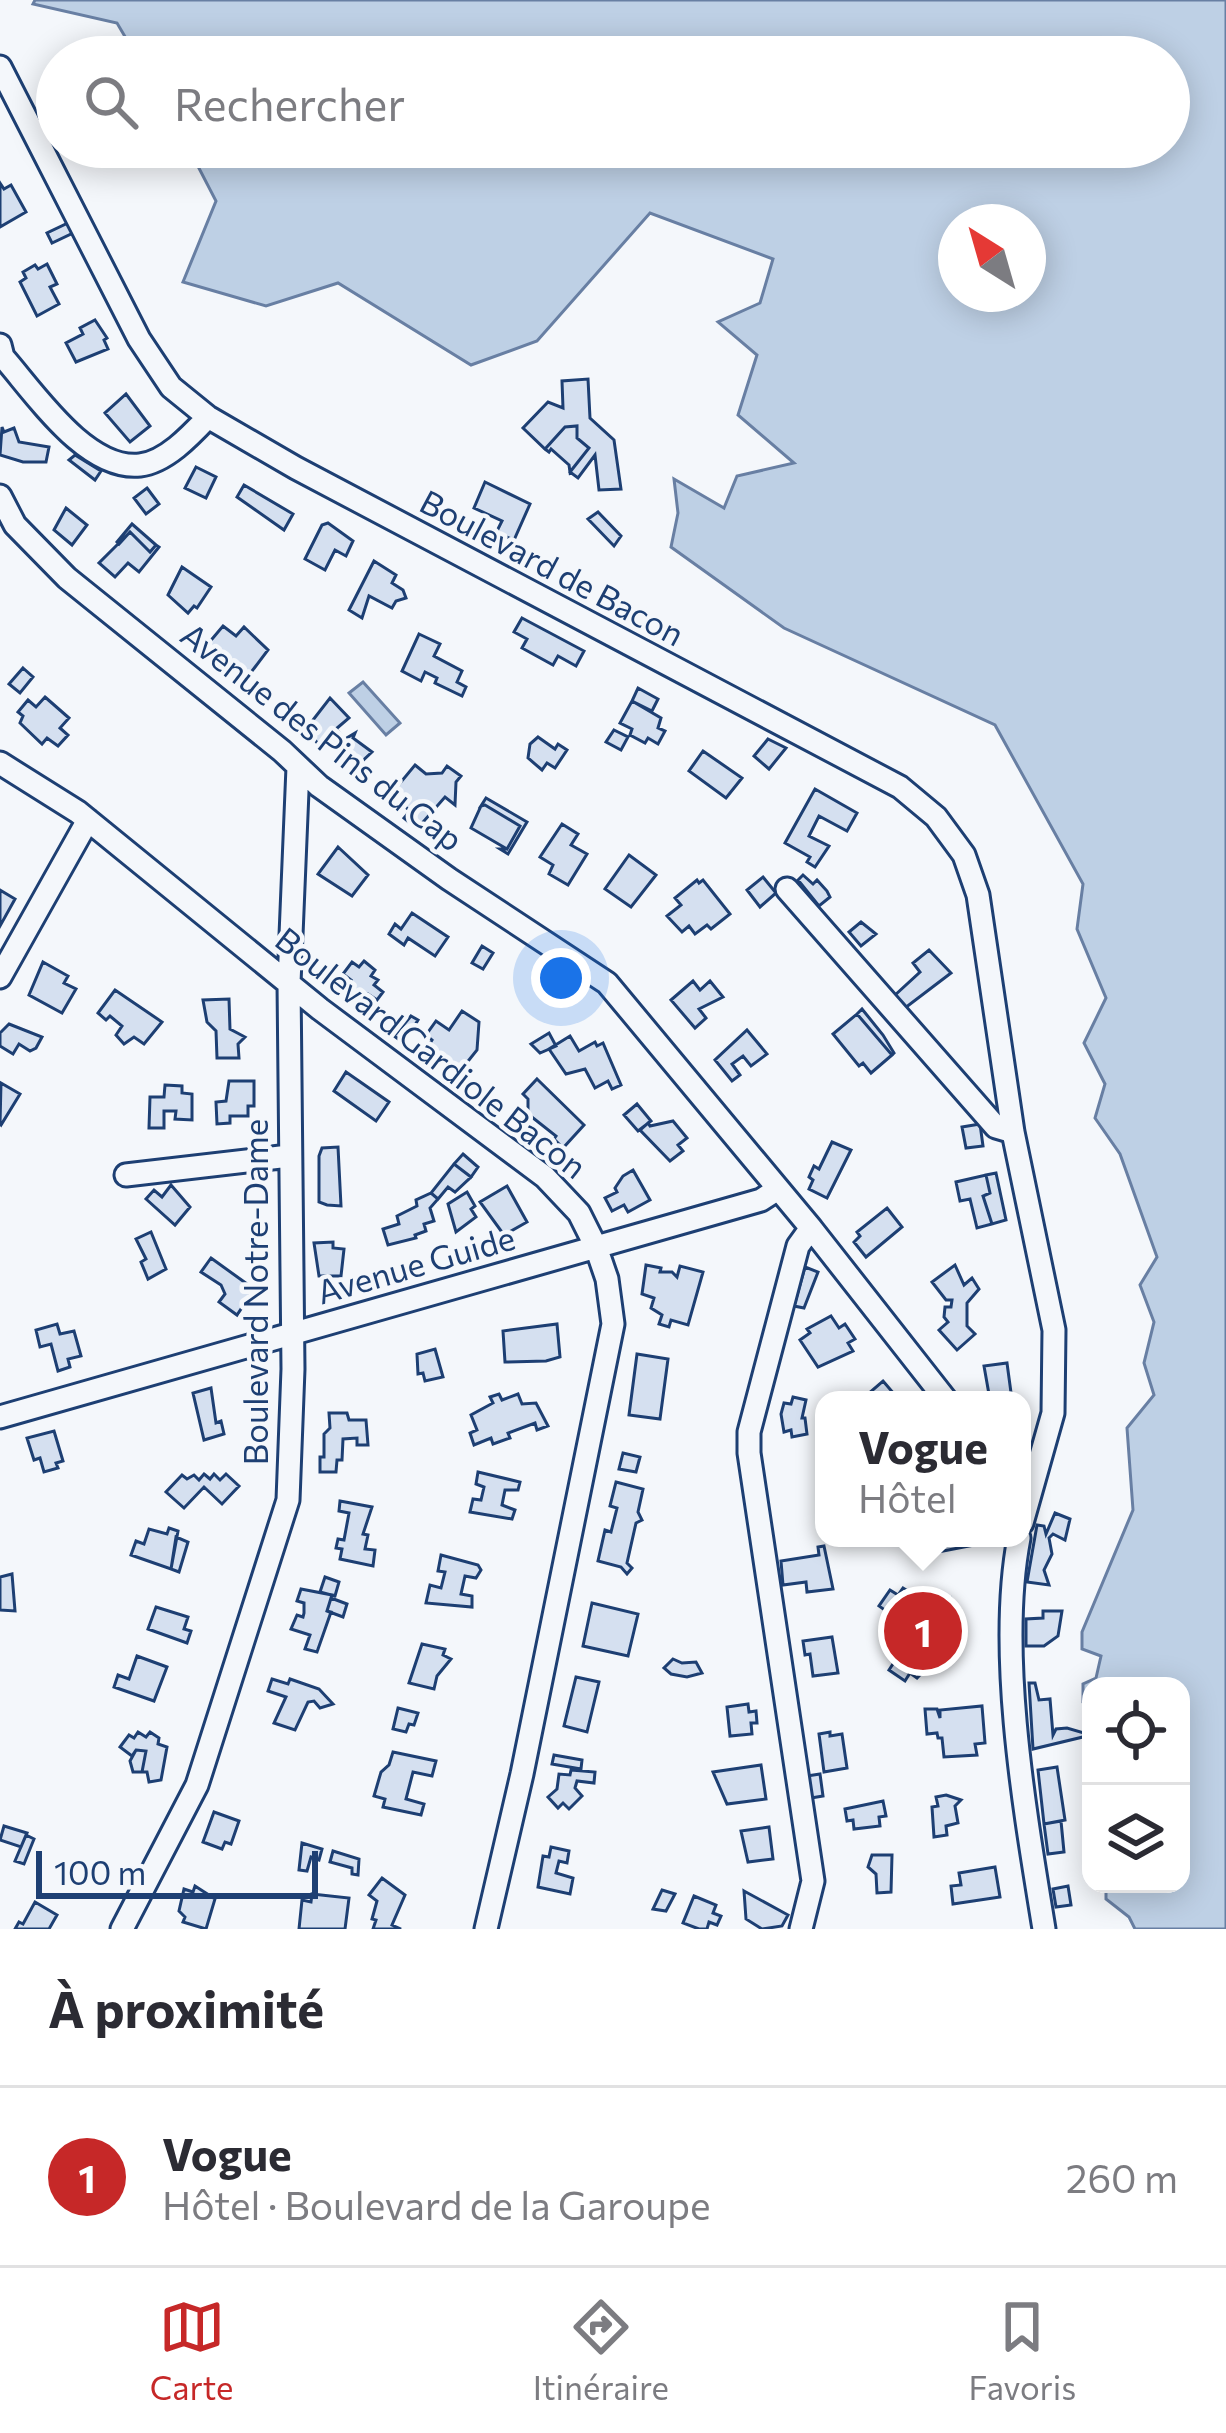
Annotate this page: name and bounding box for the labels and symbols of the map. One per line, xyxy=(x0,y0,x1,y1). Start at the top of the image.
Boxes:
north arrow xyxy=(938,204,1046,312)
street label: Boulevard de Bacon xyxy=(414,480,692,654)
street label: Avenue des Pins du Cap xyxy=(174,613,472,859)
street label: Boulevard Gardiole Bacon xyxy=(268,918,596,1186)
your location xyxy=(531,948,591,1008)
street label: Boulevard Notre-Dame xyxy=(234,1119,275,1465)
street label: Avenue Guide xyxy=(312,1216,519,1311)
pin: 1 xyxy=(884,1586,962,1676)
scale bar xyxy=(36,1845,318,1898)

